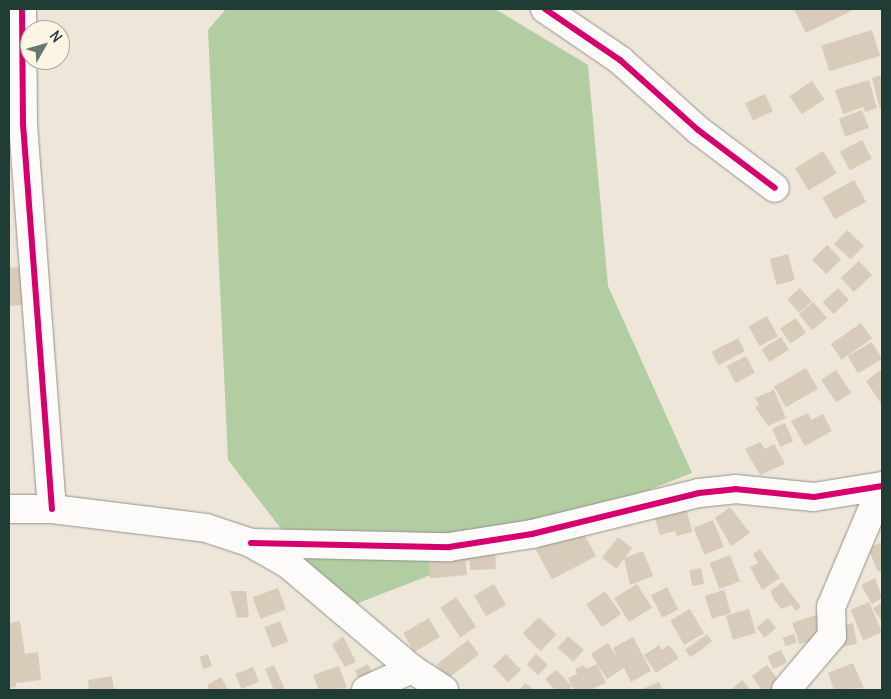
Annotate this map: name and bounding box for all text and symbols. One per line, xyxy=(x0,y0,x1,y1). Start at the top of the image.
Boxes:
north arrow xyxy=(20,20,70,70)
text: N xyxy=(46,27,66,46)

